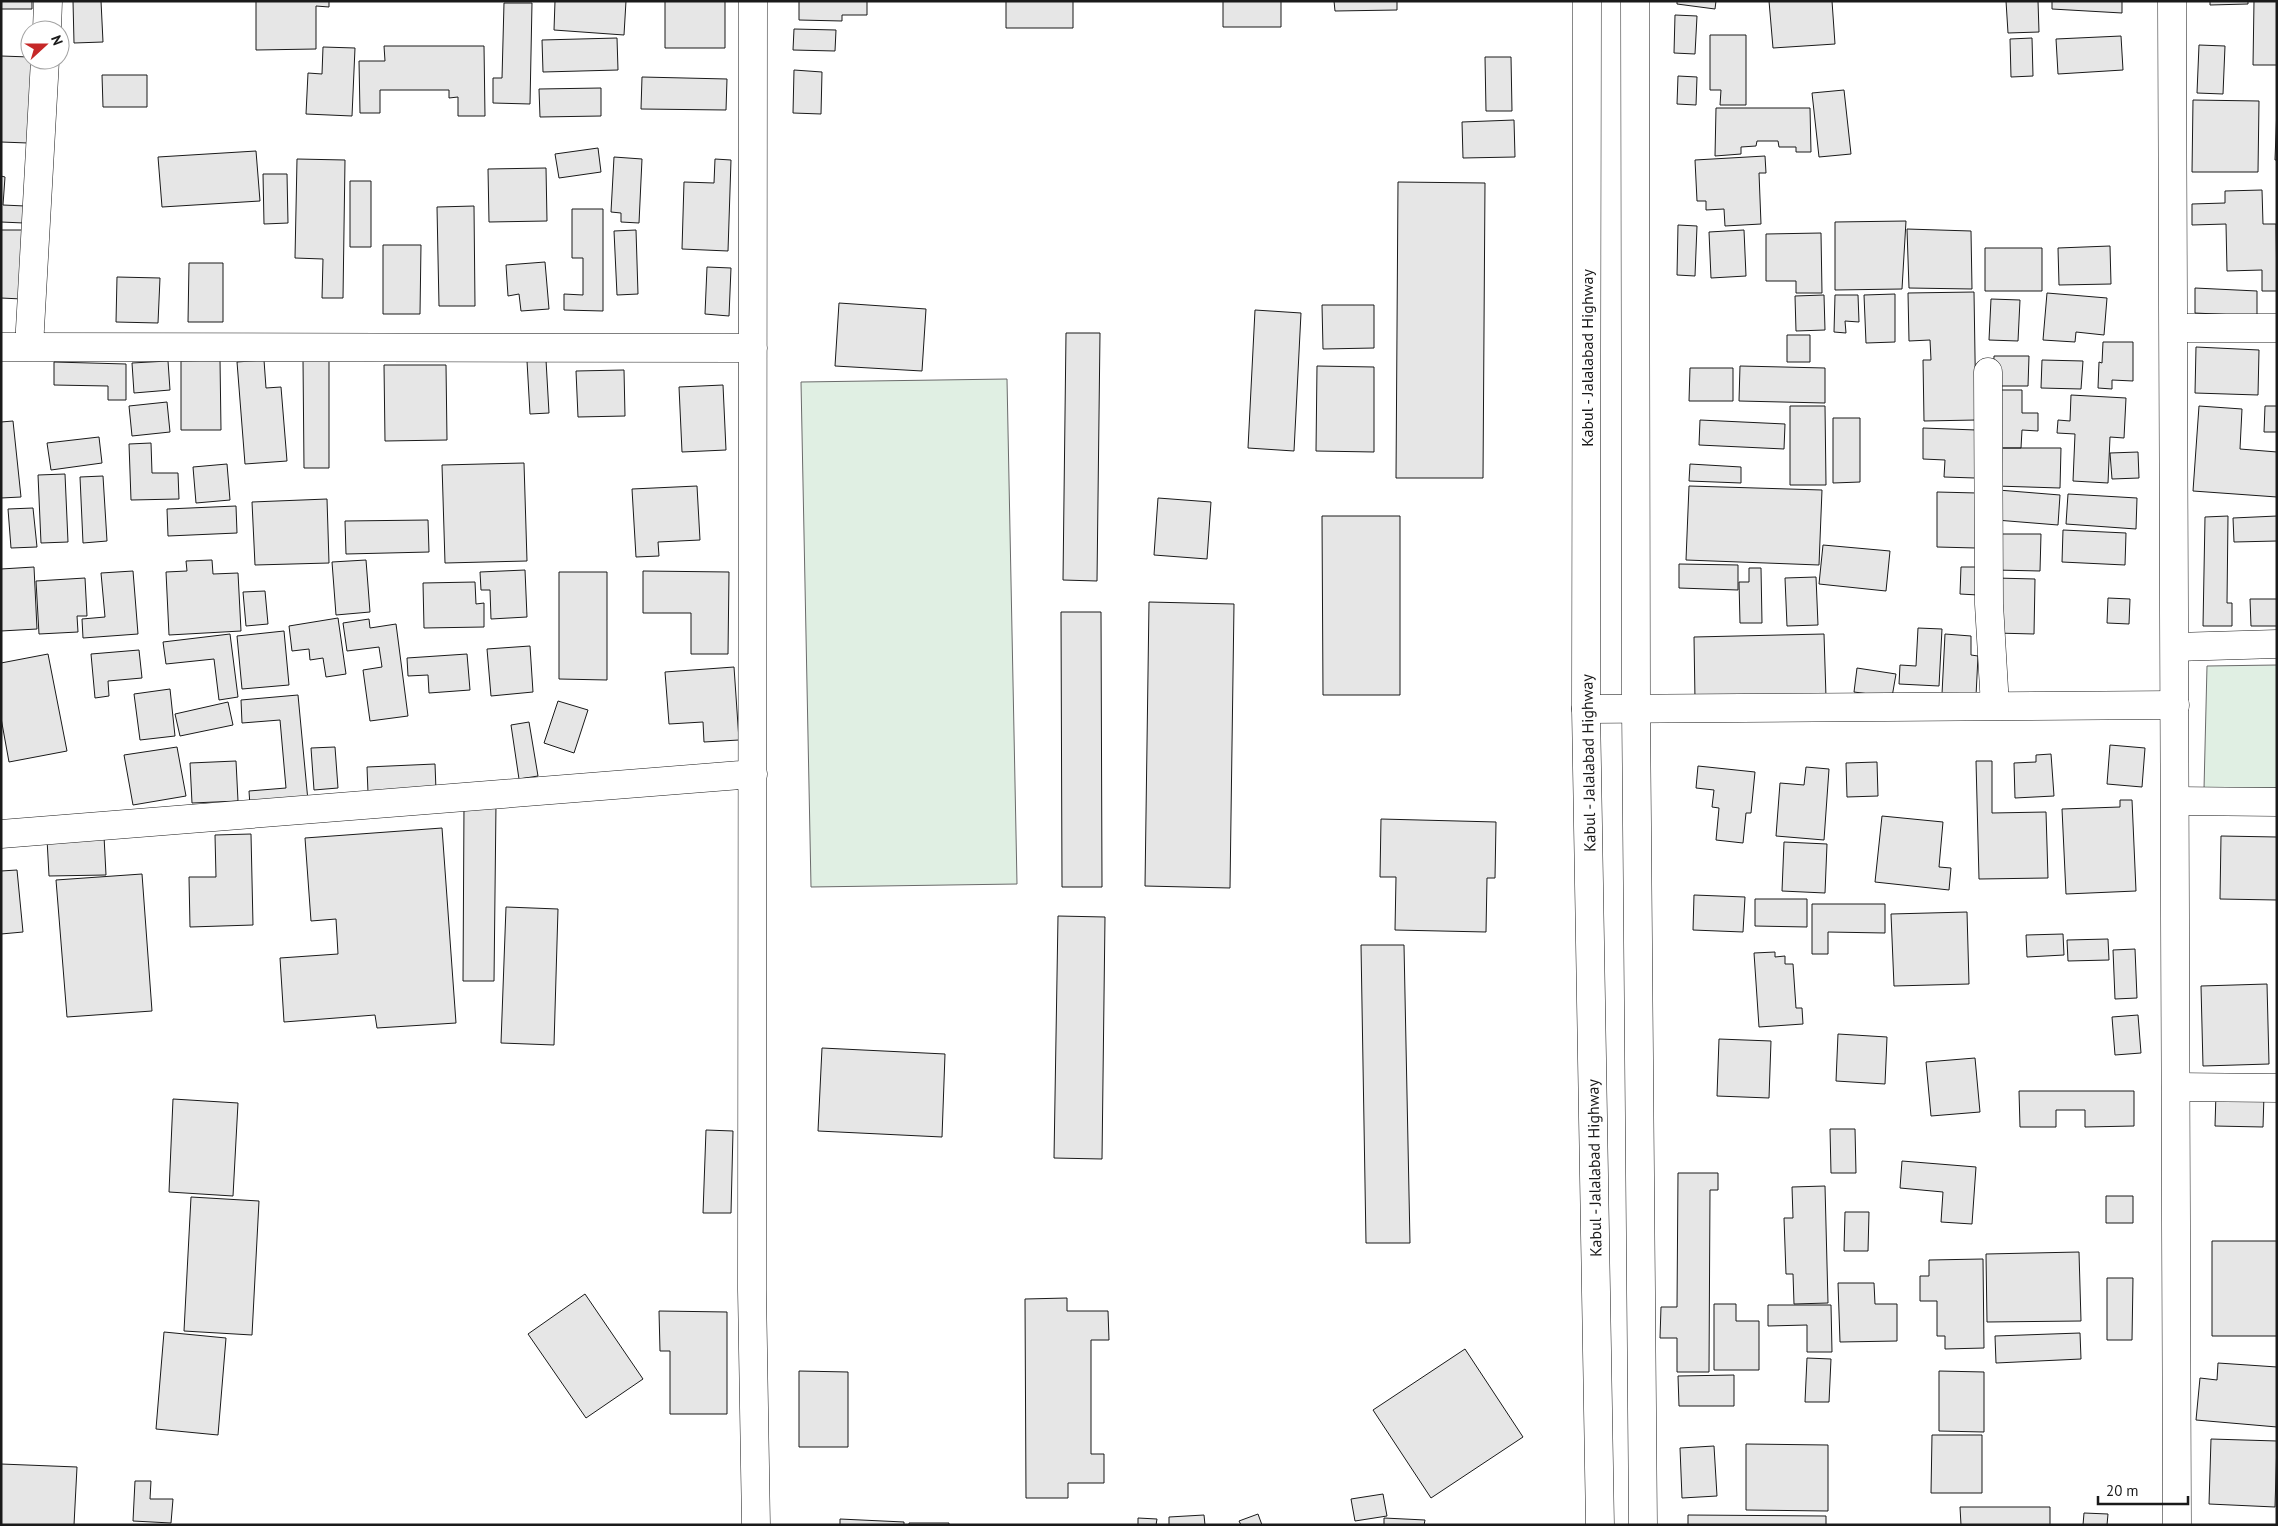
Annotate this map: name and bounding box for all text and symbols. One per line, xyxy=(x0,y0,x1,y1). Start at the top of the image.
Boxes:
north arrow xyxy=(20,20,70,70)
text: N xyxy=(47,33,67,48)
street label: Kabul - Jalalabad Highway xyxy=(1577,269,1597,447)
street label: Kabul - Jalalabad Highway xyxy=(1576,673,1600,852)
street label: Kabul - Jalalabad Highway xyxy=(1582,1078,1606,1257)
scale bar xyxy=(2098,1474,2188,1506)
text: 20 m xyxy=(2106,1481,2139,1500)

